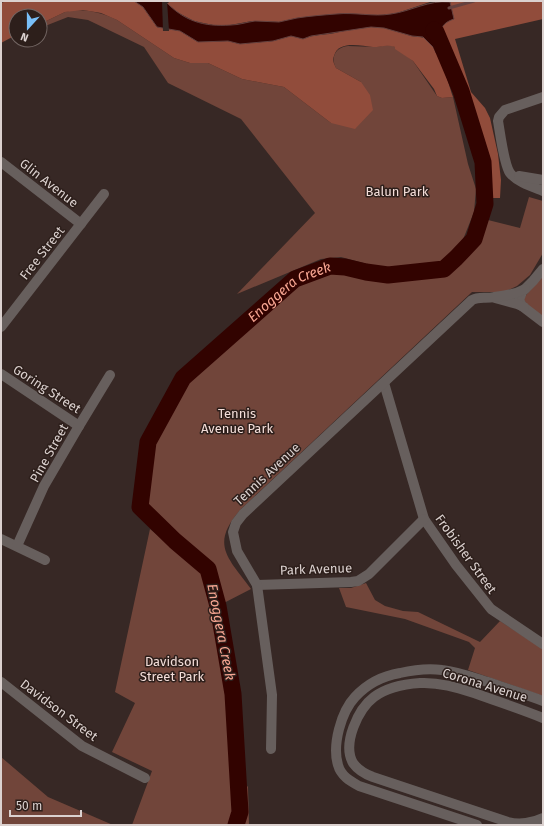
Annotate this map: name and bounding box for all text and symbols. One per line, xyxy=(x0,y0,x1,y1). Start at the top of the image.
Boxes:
north arrow xyxy=(8,8,48,48)
text: N xyxy=(19,29,30,44)
street label: Glin Avenue xyxy=(17,156,81,210)
park label: Balun Park xyxy=(366,184,429,199)
street label: Free Street xyxy=(17,223,68,283)
water label: Enoggera Creek xyxy=(244,258,334,325)
street label: Goring Street xyxy=(10,362,84,417)
park label: Tennis Avenue Park xyxy=(201,406,273,436)
street label: Pine Street xyxy=(27,421,71,485)
street label: Tennis Avenue xyxy=(231,440,303,508)
street label: Frobisher Street xyxy=(432,512,500,597)
street label: Park Avenue xyxy=(280,560,352,578)
water label: Enoggera Creek xyxy=(203,582,239,682)
park label: Davidson Street Park xyxy=(140,654,204,684)
street label: Corona Avenue xyxy=(441,665,529,705)
street label: Davidson Street xyxy=(17,676,101,744)
scale bar xyxy=(10,792,81,818)
text: 50 m xyxy=(16,799,42,813)

